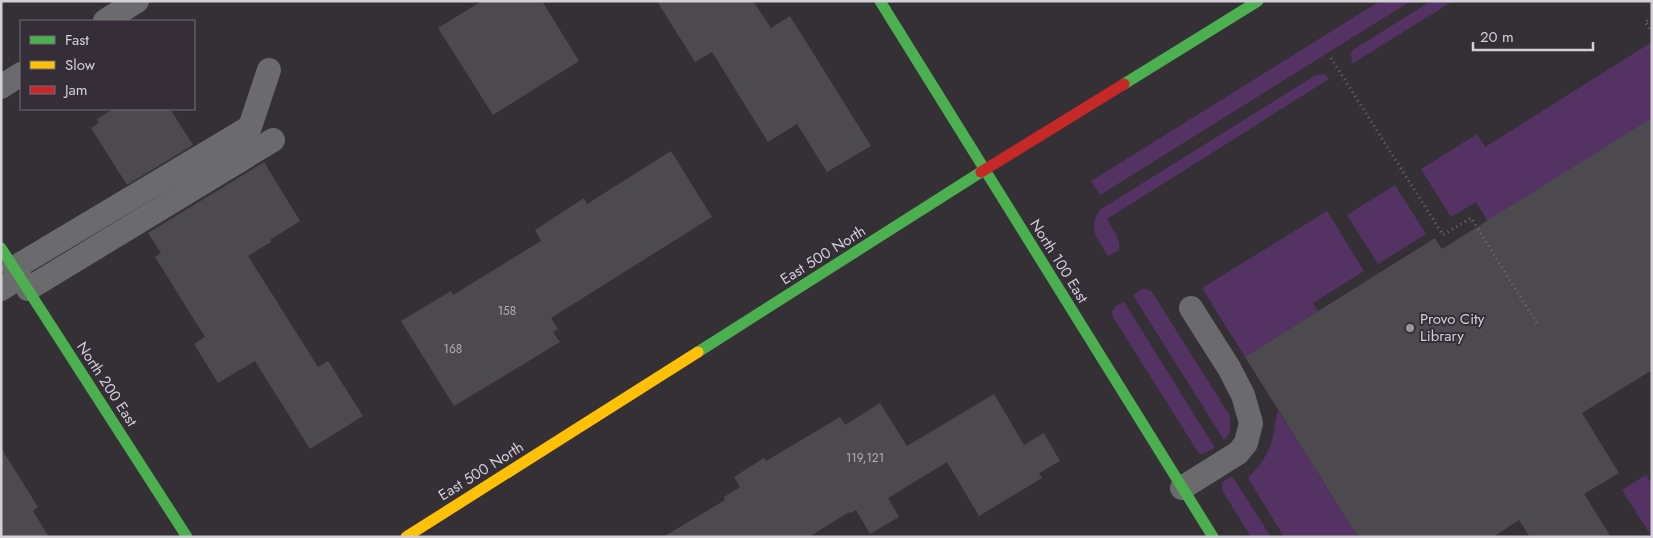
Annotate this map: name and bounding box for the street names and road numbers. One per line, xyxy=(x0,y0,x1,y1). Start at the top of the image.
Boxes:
street label: North 100 East xyxy=(1024,215,1094,308)
street label: East 500 North xyxy=(776,220,870,290)
street label: North 200 East xyxy=(71,337,143,431)
street label: East 500 North xyxy=(434,436,528,506)

